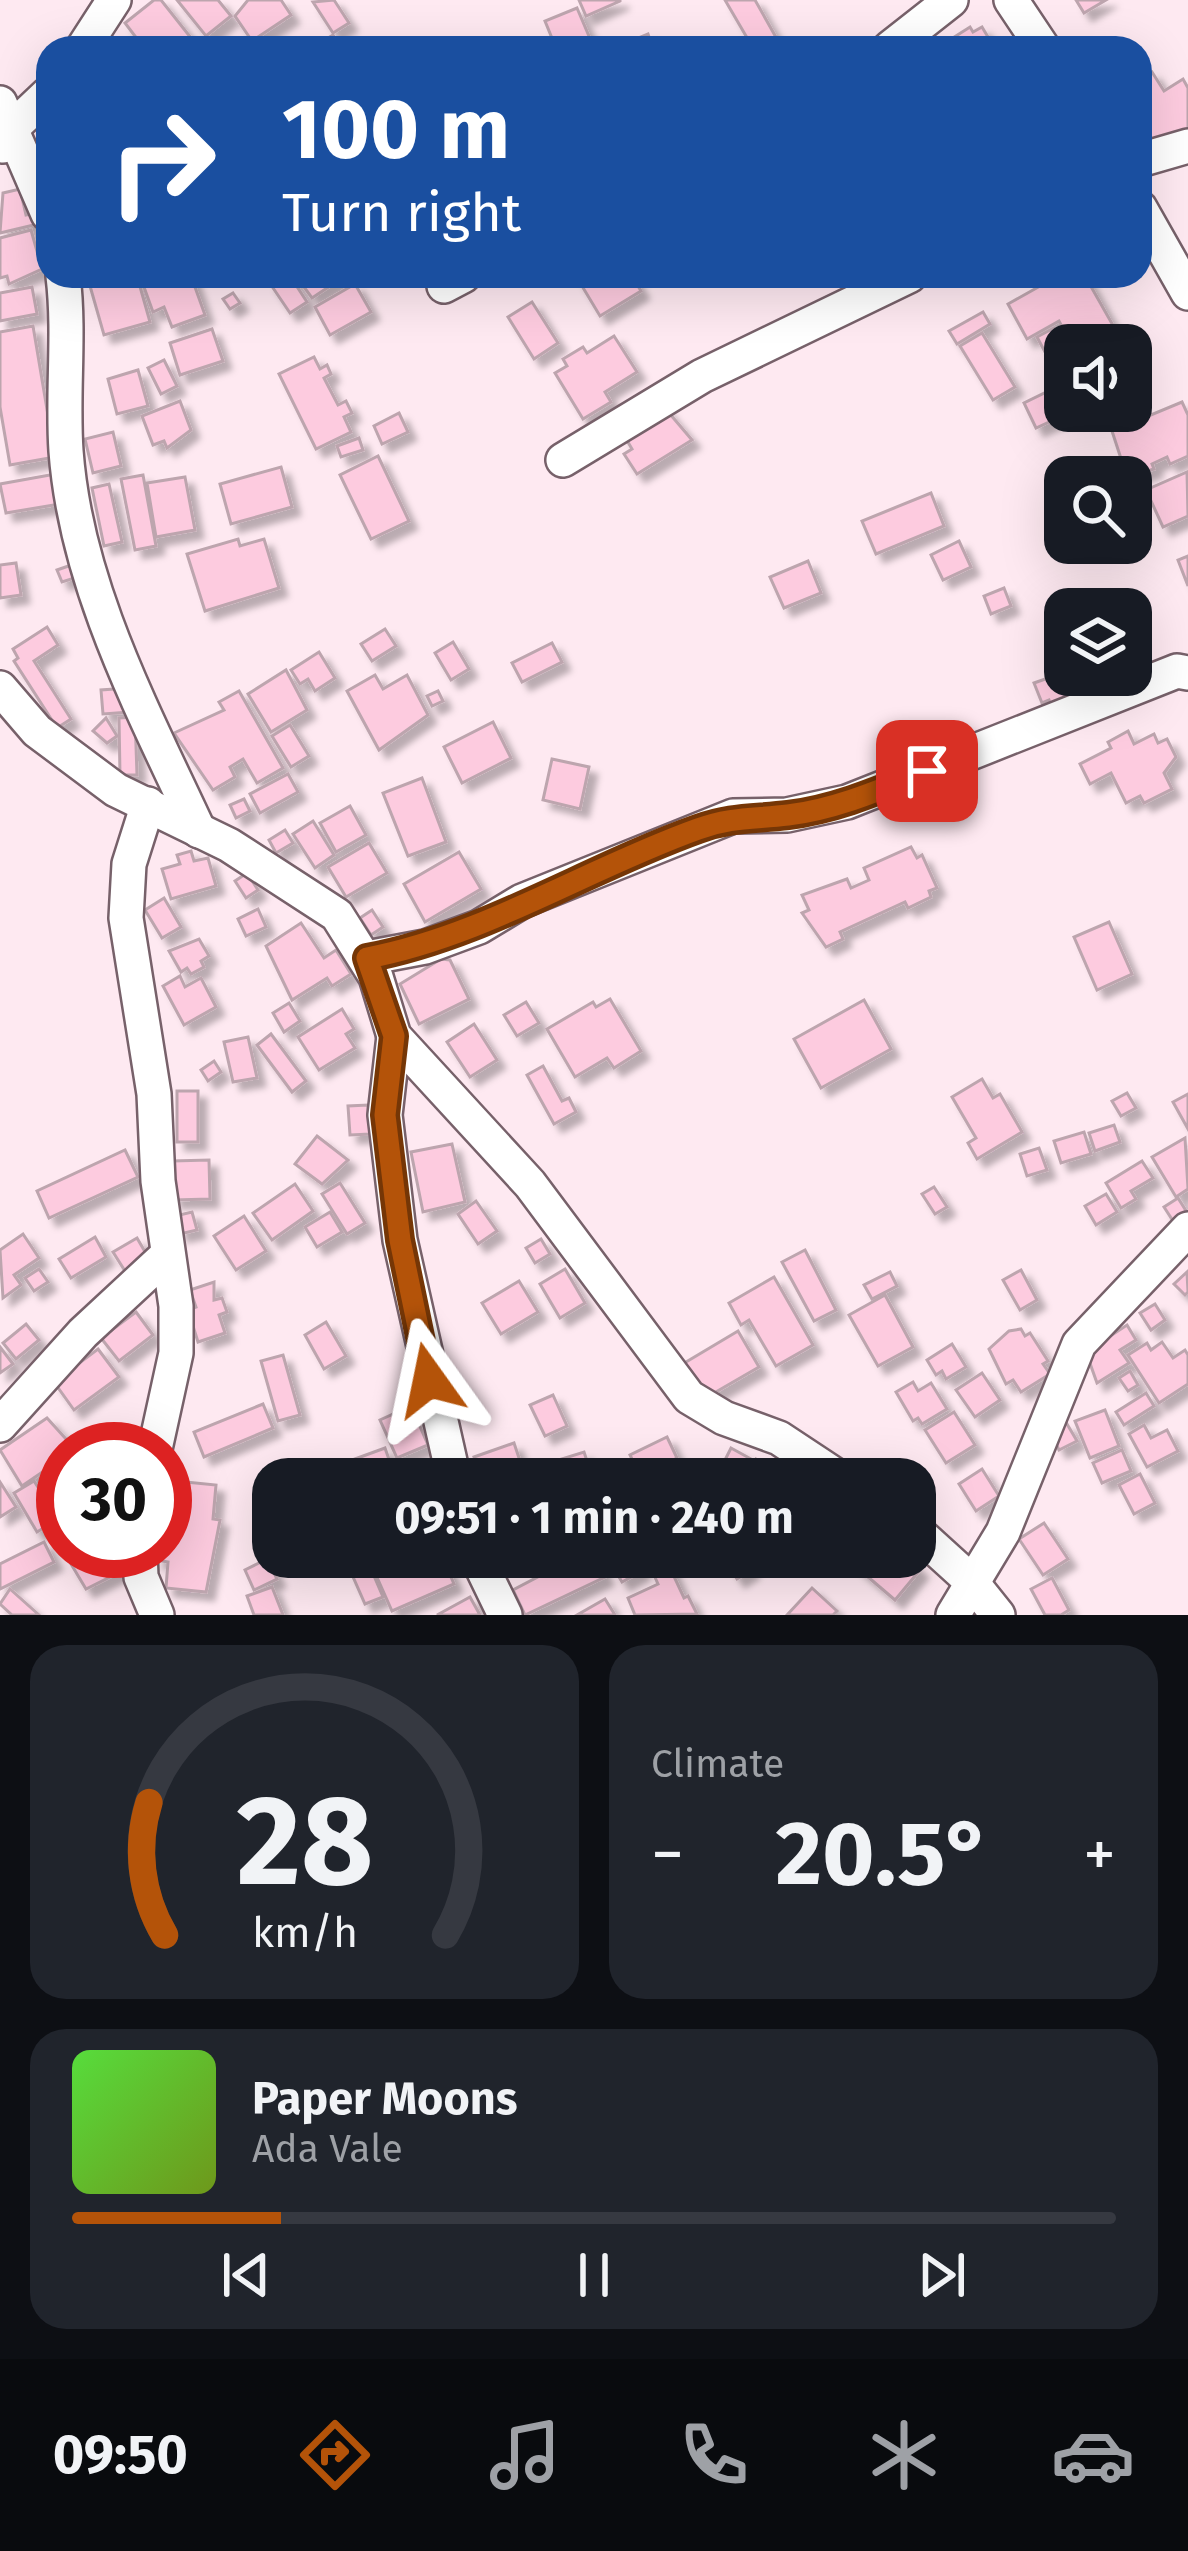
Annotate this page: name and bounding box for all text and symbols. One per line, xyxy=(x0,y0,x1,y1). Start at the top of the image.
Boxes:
text: 100 m xyxy=(282,79,510,180)
icon: right xyxy=(84,84,240,240)
text: Turn right xyxy=(282,181,521,245)
map controls xyxy=(1044,324,1152,696)
button: sound xyxy=(1044,324,1152,432)
button: search xyxy=(1044,456,1152,564)
button: layers xyxy=(1044,588,1152,696)
pin xyxy=(876,720,978,822)
icon: arrive xyxy=(894,738,960,804)
position arrow xyxy=(366,1317,492,1443)
speed limit sign: 30 xyxy=(36,1422,192,1578)
text: 09:51 · 1 min · 240 m xyxy=(394,1491,794,1545)
text: Climate xyxy=(651,1741,784,1787)
text: 28 xyxy=(236,1767,373,1917)
text: 20.5° xyxy=(776,1800,991,1908)
text: − xyxy=(651,1815,684,1894)
text: + xyxy=(1083,1815,1116,1894)
text: km/h xyxy=(251,1907,358,1958)
text: Paper Moons xyxy=(252,2072,517,2126)
text: Ada Vale xyxy=(252,2126,403,2172)
icon: previous xyxy=(213,2242,279,2308)
icon: pause xyxy=(561,2242,627,2308)
icon: next xyxy=(909,2242,975,2308)
icon: directions xyxy=(293,2413,377,2497)
icon: music xyxy=(483,2413,567,2497)
icon: phone xyxy=(672,2413,756,2497)
icon: climate xyxy=(862,2413,946,2497)
icon: car xyxy=(1051,2413,1135,2497)
text: 09:50 xyxy=(53,2423,188,2487)

